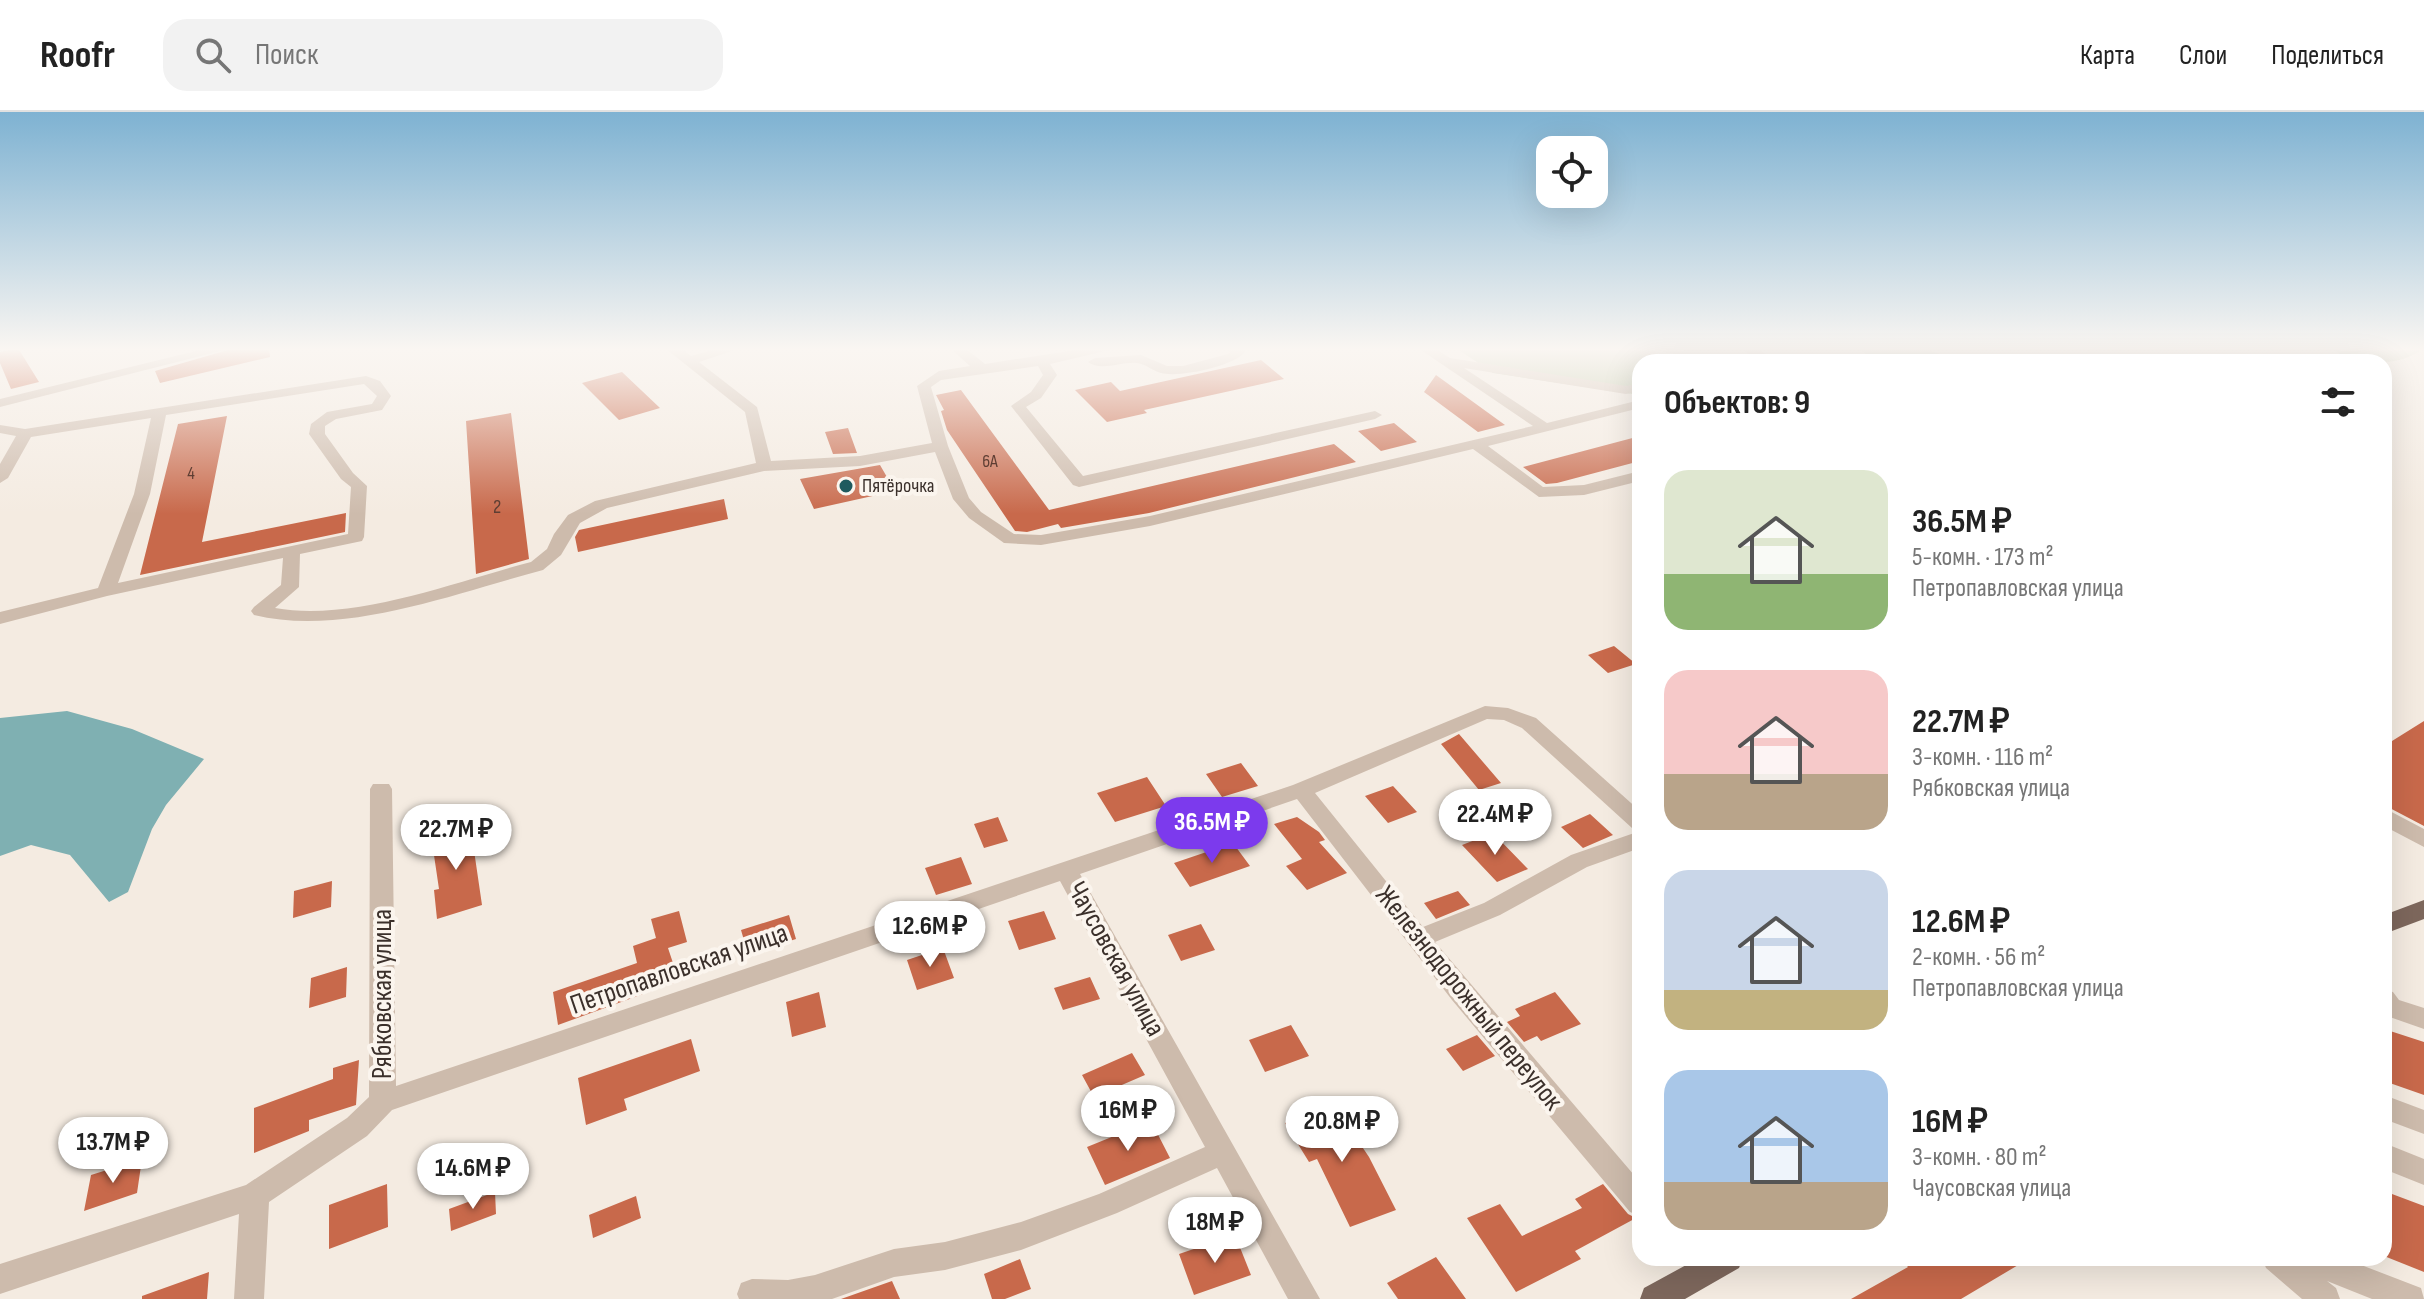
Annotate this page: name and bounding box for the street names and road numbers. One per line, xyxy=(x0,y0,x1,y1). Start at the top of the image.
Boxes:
street label: Чаусовская улица xyxy=(1060,876,1172,1042)
street label: Железнодорожный переулок xyxy=(1368,879,1570,1117)
street label: Рябковская улица xyxy=(366,909,399,1079)
street label: Петропавловская улица xyxy=(566,916,792,1022)

